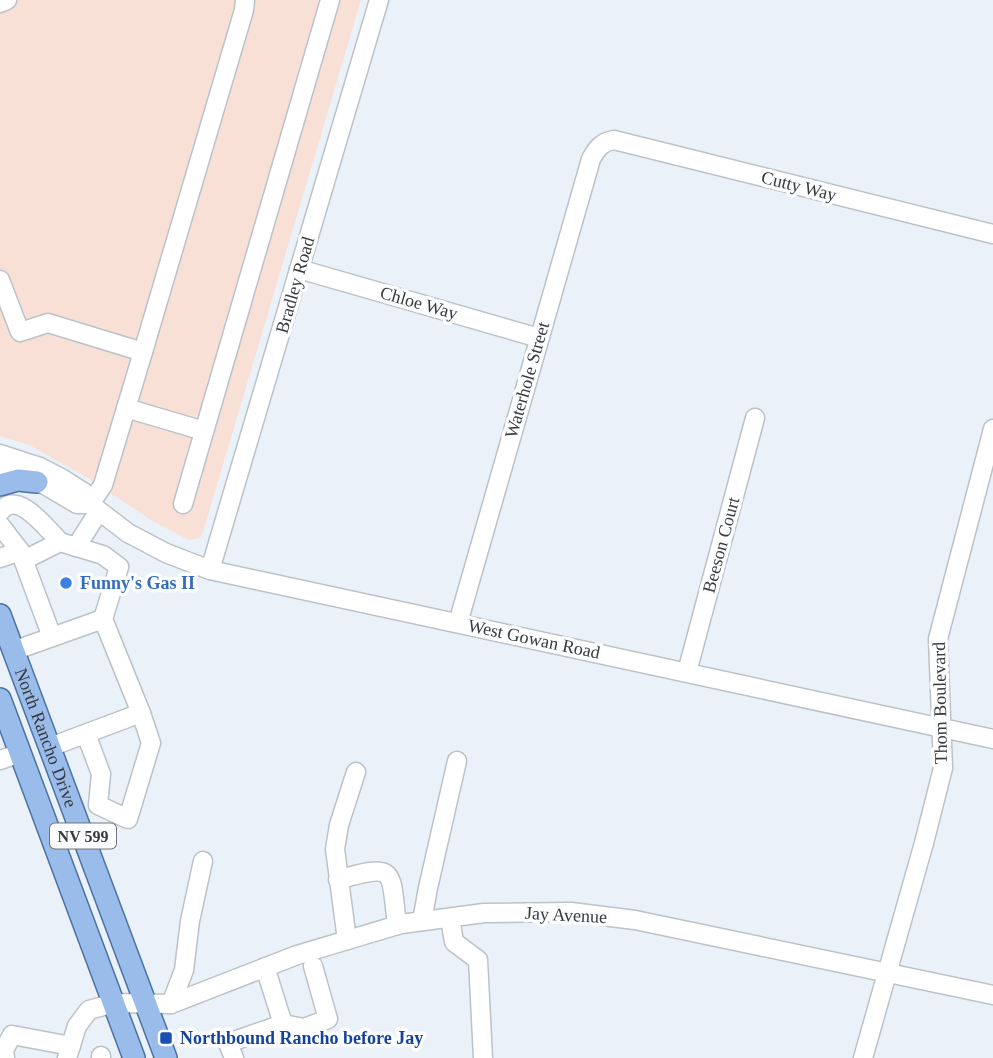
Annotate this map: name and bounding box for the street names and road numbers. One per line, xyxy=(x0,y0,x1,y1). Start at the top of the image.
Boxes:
street label: Cutty Way xyxy=(759,167,839,205)
street label: Bradley Road xyxy=(272,234,318,336)
street label: Chloe Way xyxy=(378,282,460,324)
street label: Waterhole Street xyxy=(501,320,553,440)
street label: Beeson Court xyxy=(699,495,743,595)
street label: West Gowan Road xyxy=(466,615,602,663)
street label: Thom Boulevard xyxy=(929,642,951,764)
street label: North Rancho Drive xyxy=(11,665,81,810)
road number: NV 599 xyxy=(50,824,116,848)
street label: Jay Avenue xyxy=(524,903,608,927)

